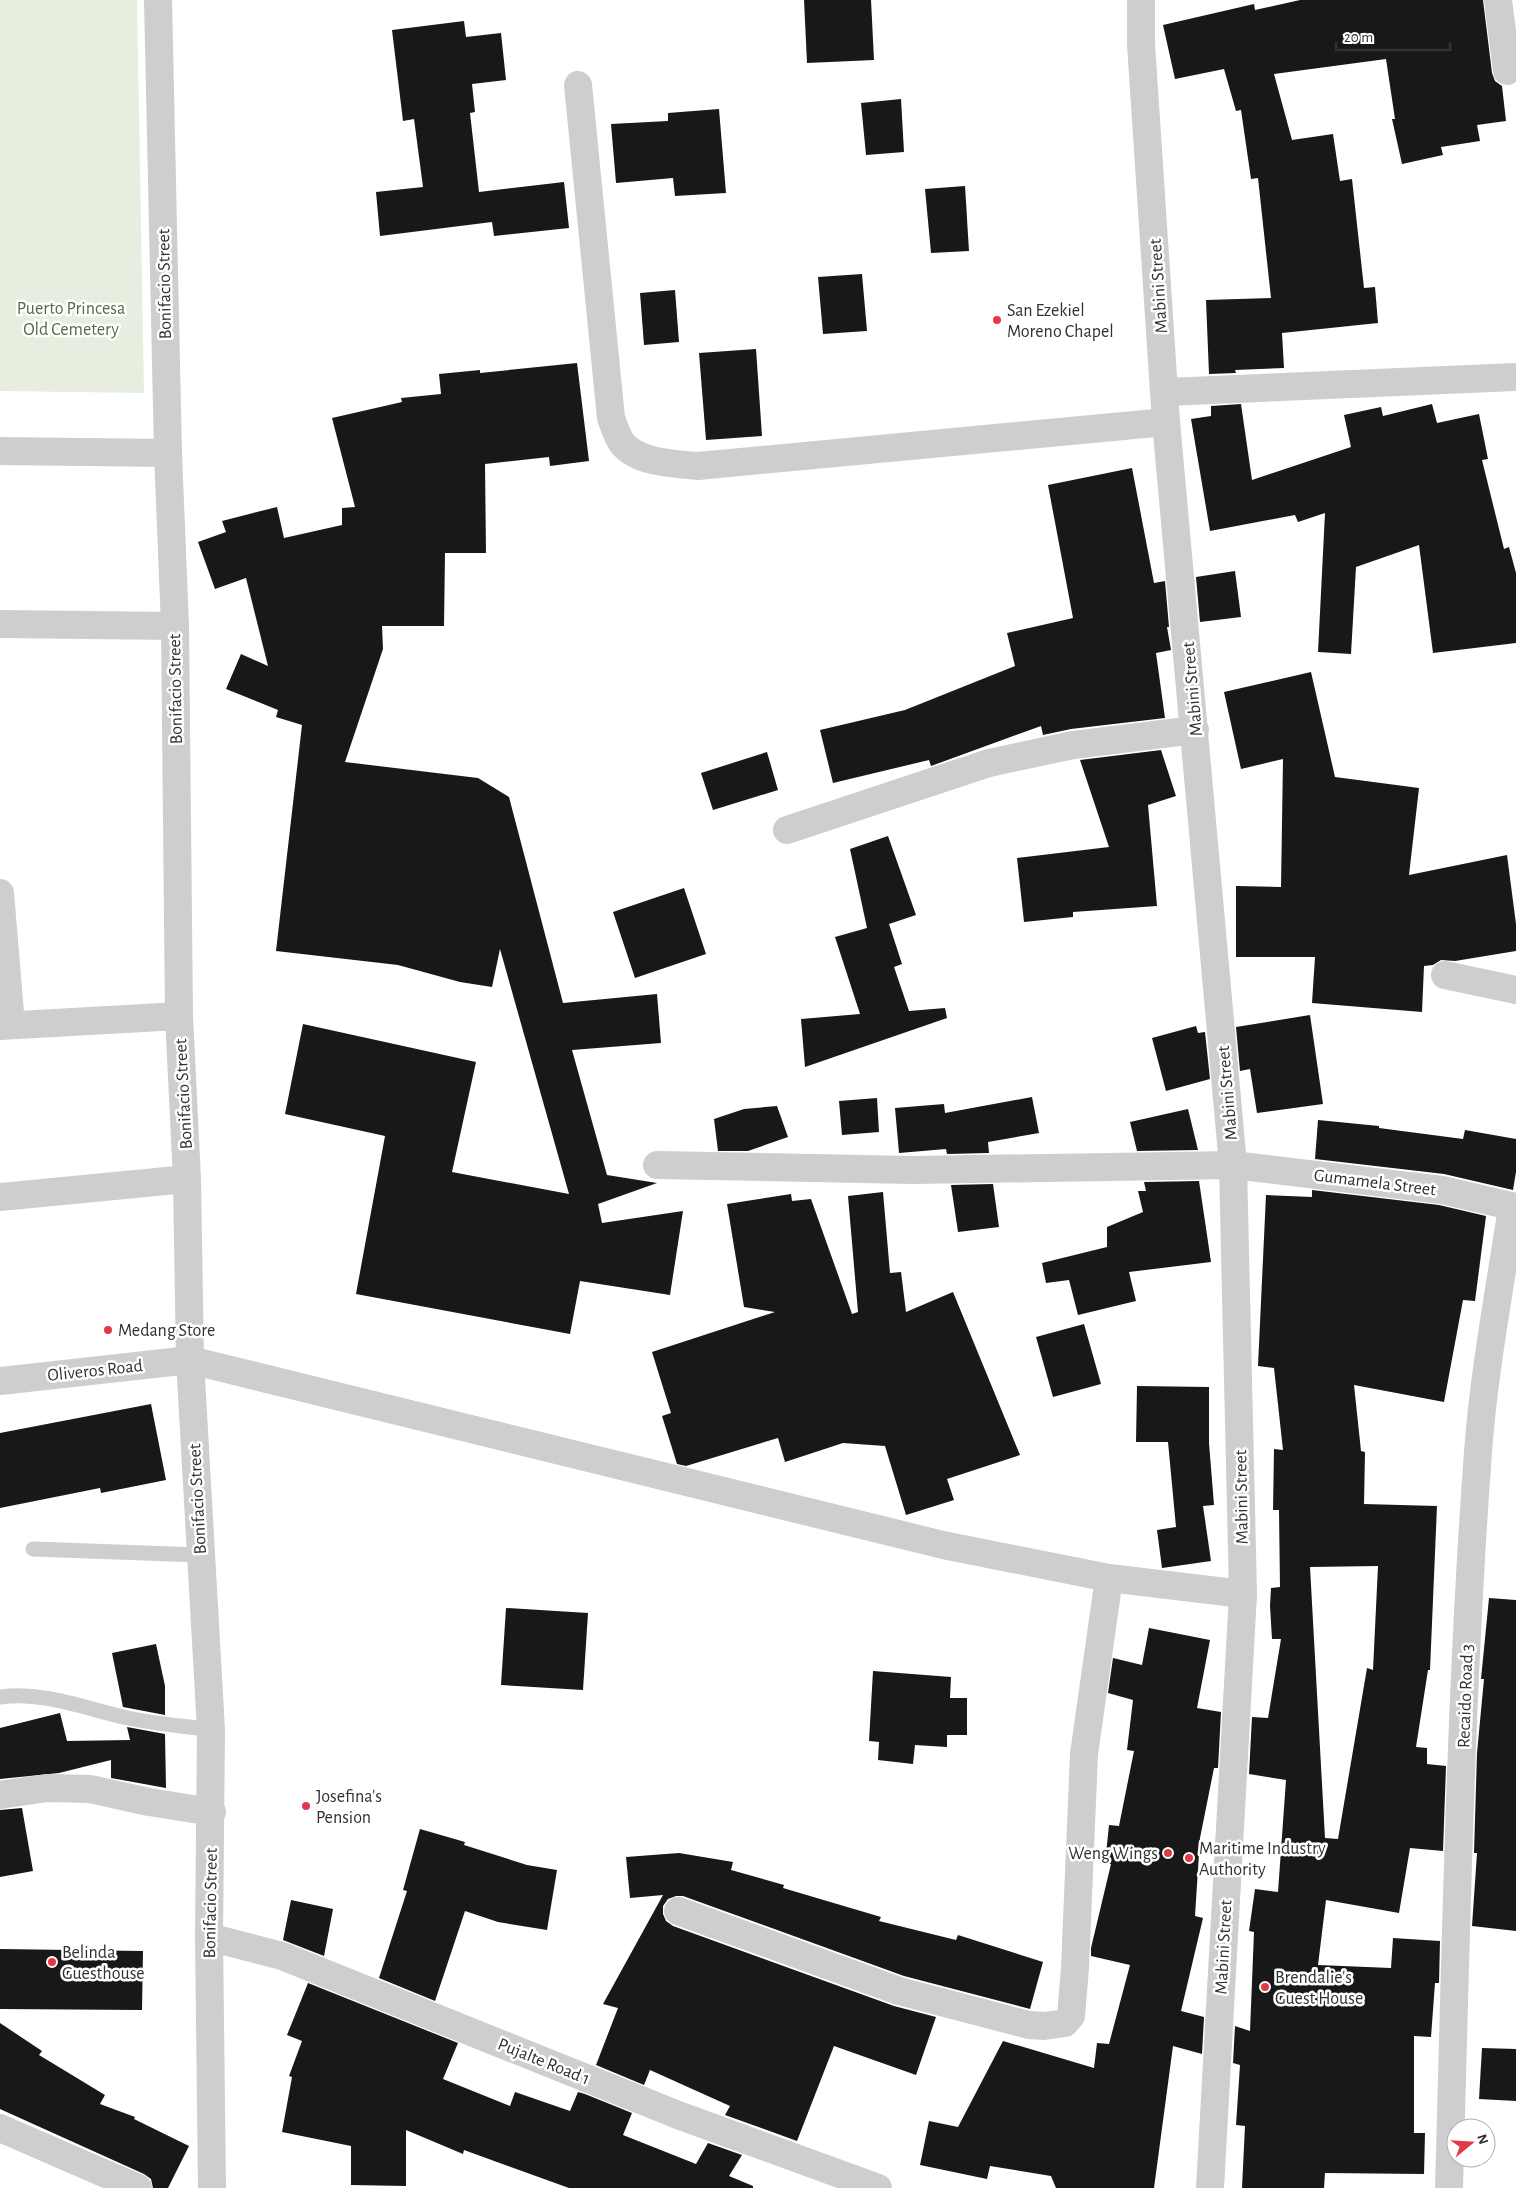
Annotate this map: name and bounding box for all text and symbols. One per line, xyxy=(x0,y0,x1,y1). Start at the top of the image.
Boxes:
scale bar xyxy=(1336,20,1450,52)
text: 20 m xyxy=(1344,30,1373,45)
street label: Bonifacio Street xyxy=(155,228,175,340)
street label: Mabini Street xyxy=(1147,238,1171,334)
park label: Puerto Princesa Old Cemetery xyxy=(17,300,125,339)
place label: San Ezekiel Moreno Chapel xyxy=(1007,302,1114,341)
marker: San Ezekiel Moreno Chapel xyxy=(991,314,1003,326)
street label: Bonifacio Street xyxy=(166,633,186,745)
street label: Mabini Street xyxy=(1180,641,1206,737)
street label: Bonifacio Street xyxy=(172,1038,196,1150)
street label: Mabini Street xyxy=(1215,1045,1241,1141)
street label: Gumamela Street xyxy=(1313,1167,1437,1199)
place label: Medang Store xyxy=(118,1322,215,1340)
marker: Medang Store xyxy=(102,1324,114,1336)
street label: Oliveros Road xyxy=(46,1357,144,1385)
street label: Bonifacio Street xyxy=(186,1443,210,1555)
street label: Mabini Street xyxy=(1232,1449,1252,1545)
street label: Recaido Road 3 xyxy=(1455,1644,1477,1749)
place label: Josefina's Pension xyxy=(316,1788,382,1827)
marker: Josefina's Pension xyxy=(300,1800,312,1812)
place label: Maritime Industry Authority xyxy=(1199,1840,1326,1879)
place label: Weng Wings xyxy=(1068,1845,1158,1863)
street label: Bonifacio Street xyxy=(201,1847,221,1959)
marker: Weng Wings xyxy=(1162,1847,1174,1859)
marker: Maritime Industry Authority xyxy=(1183,1852,1195,1864)
street label: Mabini Street xyxy=(1213,1899,1235,1995)
place label: Belinda Guesthouse xyxy=(62,1944,145,1983)
marker: Belinda Guesthouse xyxy=(46,1956,58,1968)
place label: Brendalie's Guest House xyxy=(1275,1969,1363,2008)
marker: Brendalie's Guest House xyxy=(1259,1981,1271,1993)
street label: Pujalte Road 1 xyxy=(495,2035,592,2089)
north arrow xyxy=(1446,2118,1496,2168)
text: N xyxy=(1474,2132,1491,2146)

